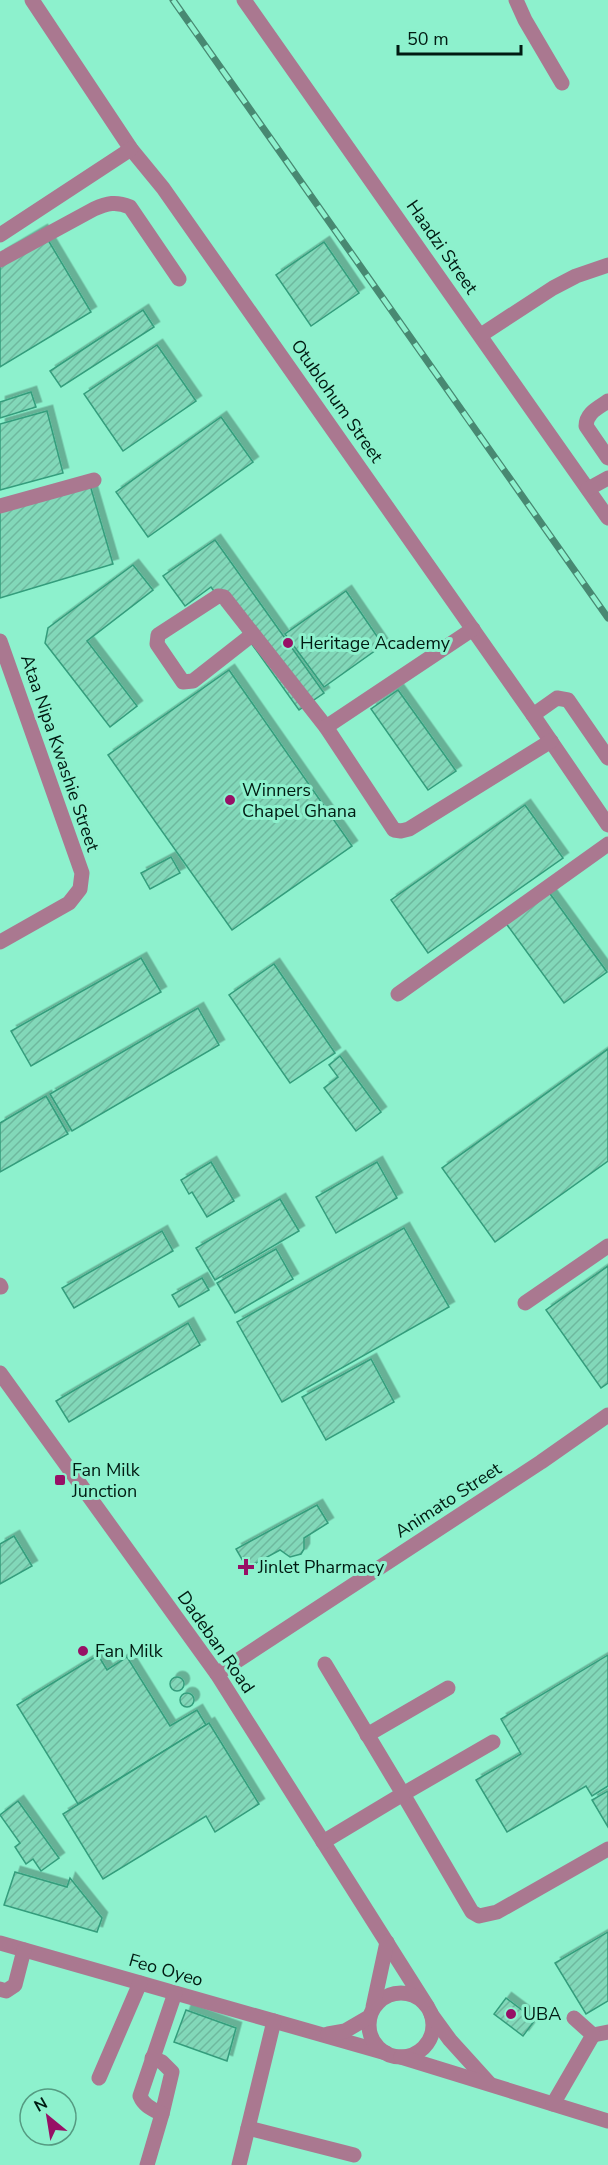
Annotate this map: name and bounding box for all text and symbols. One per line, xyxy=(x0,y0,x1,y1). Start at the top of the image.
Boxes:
scale bar xyxy=(398,18,521,56)
text: 50 m xyxy=(407,27,449,51)
street label: Haadzi Street xyxy=(401,195,484,299)
street label: Otublohum Street xyxy=(285,335,389,468)
place label: Heritage Academy xyxy=(300,631,451,655)
marker: Heritage Academy xyxy=(281,636,295,650)
street label: Ataa Nipa Kwashie Street xyxy=(15,651,105,855)
place label: Winners Chapel Ghana xyxy=(242,778,357,823)
marker: Winners Chapel Ghana xyxy=(223,793,237,807)
street label: Animato Street xyxy=(390,1456,506,1543)
place label: Fan Milk Junction xyxy=(71,1458,141,1503)
marker: Fan Milk Junction xyxy=(53,1473,67,1487)
place label: Jinlet Pharmacy xyxy=(257,1555,385,1579)
marker: Jinlet Pharmacy xyxy=(239,1560,253,1574)
street label: Dadeban Road xyxy=(172,1586,260,1698)
place label: Fan Milk xyxy=(95,1639,164,1663)
marker: Fan Milk xyxy=(76,1644,90,1658)
street label: Feo Oyeo xyxy=(126,1948,206,1992)
place label: UBA xyxy=(523,2002,561,2026)
marker: UBA xyxy=(504,2007,518,2021)
north arrow xyxy=(18,2087,78,2147)
text: N xyxy=(30,2092,52,2117)

